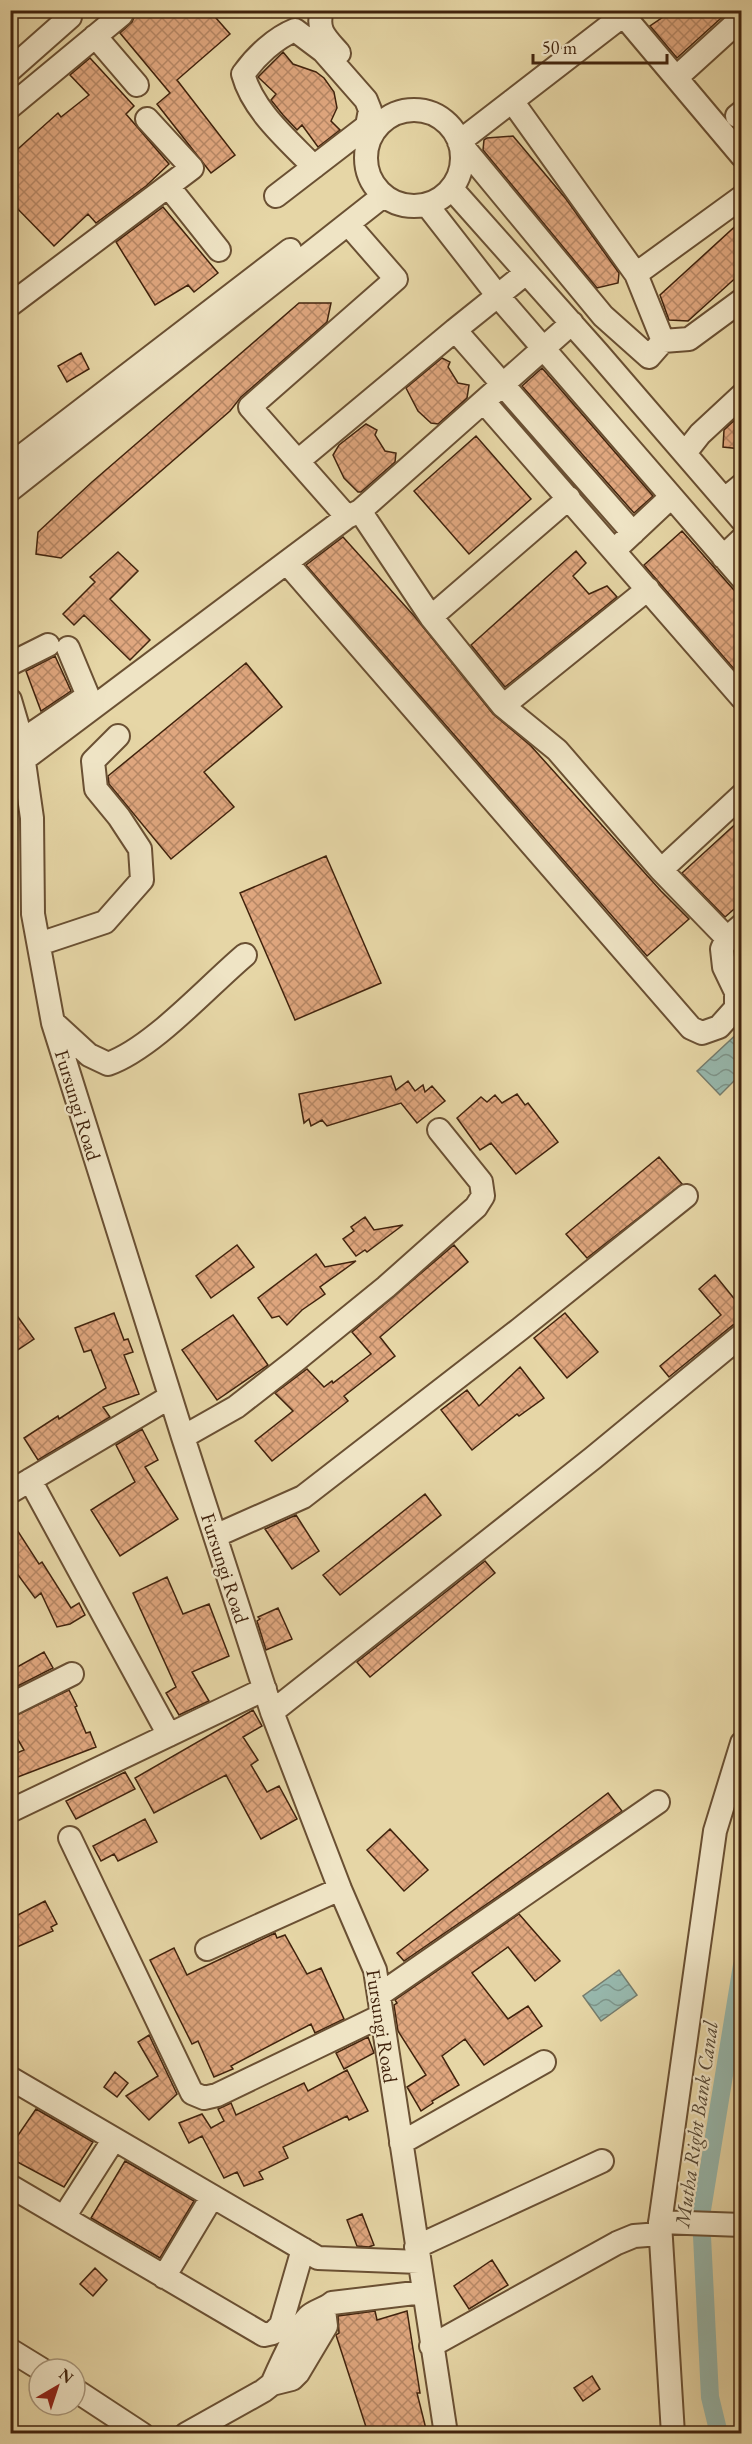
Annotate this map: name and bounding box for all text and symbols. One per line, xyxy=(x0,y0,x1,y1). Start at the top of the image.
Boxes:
scale bar xyxy=(533,27,666,65)
text: 50 m xyxy=(542,36,577,59)
street label: Fursungi Road xyxy=(49,1046,107,1164)
street label: Fursungi Road xyxy=(195,1510,255,1627)
street label: Fursungi Road xyxy=(360,1967,404,2085)
water label: Mutha Right Bank Canal xyxy=(668,2018,724,2231)
north arrow xyxy=(27,2357,87,2417)
text: N xyxy=(54,2363,78,2388)

